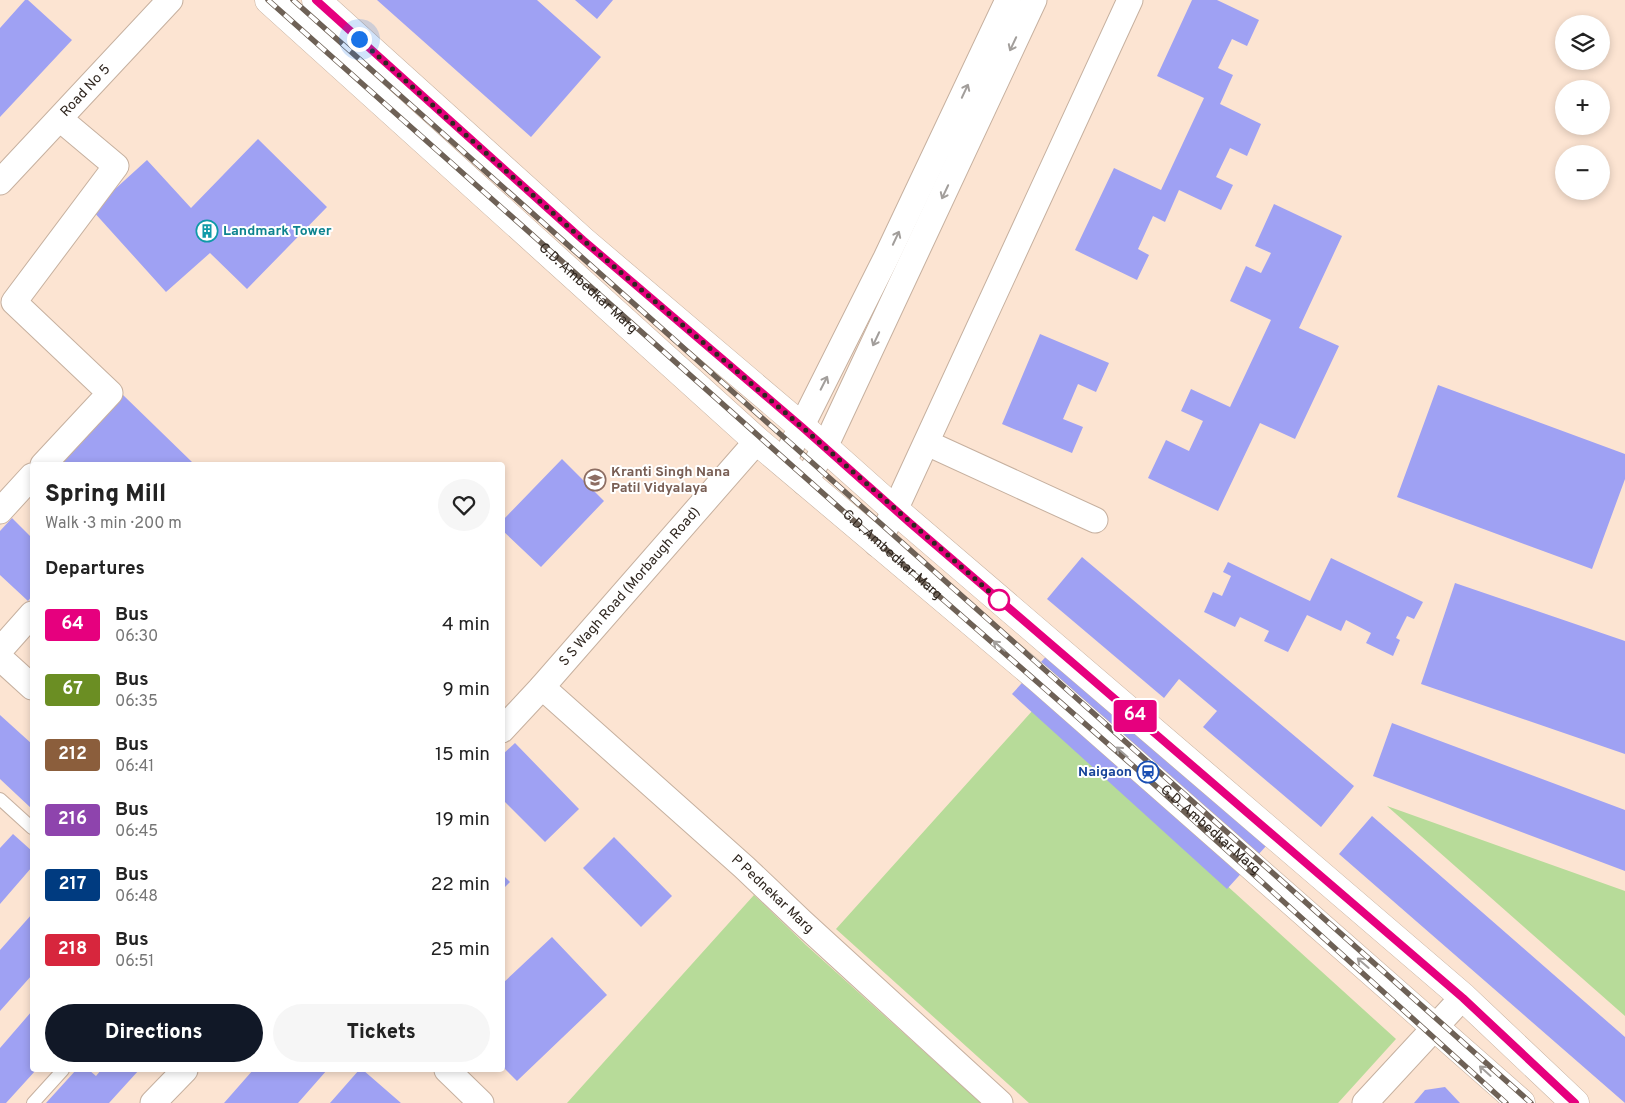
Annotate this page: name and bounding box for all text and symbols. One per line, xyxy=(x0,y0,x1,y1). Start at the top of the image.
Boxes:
map controls xyxy=(1555,15,1610,200)
button: layers xyxy=(1555,15,1610,70)
your location xyxy=(347,27,372,52)
one-way arrow xyxy=(1008,36,1017,51)
street label: Road No 5 xyxy=(57,61,114,120)
button: + xyxy=(1555,80,1610,135)
one-way arrow xyxy=(961,84,970,99)
button: − xyxy=(1555,145,1610,200)
one-way arrow xyxy=(939,184,949,199)
building icon: Landmark Tower xyxy=(195,219,219,243)
place label: Landmark Tower xyxy=(223,223,332,240)
one-way arrow xyxy=(892,231,901,246)
street label: G.D. Ambedkar Marg xyxy=(535,239,641,337)
one-way arrow xyxy=(871,331,880,346)
one-way arrow xyxy=(820,376,829,391)
place label: Kranti Singh Nana Patil Vidyalaya xyxy=(611,464,730,497)
school or university icon: Kranti Singh Nana Patil Vidyalaya xyxy=(583,468,607,492)
button: heart xyxy=(438,479,490,531)
text: Spring Mill xyxy=(45,480,166,510)
street label: S S Wagh Road (Morbaugh Road) xyxy=(556,504,704,670)
street label: G.D. Ambedkar Marg xyxy=(839,506,946,603)
text: Walk · 3 min · 200 m xyxy=(45,514,182,534)
text: Departures xyxy=(45,557,145,581)
unlabelled marker xyxy=(988,589,1010,611)
text: Bus xyxy=(115,603,149,627)
text: 64 xyxy=(61,613,84,636)
text: 4 min xyxy=(442,613,490,637)
text: 06:30 xyxy=(115,627,158,647)
one-way arrow xyxy=(993,640,1006,652)
text: Bus xyxy=(115,668,149,692)
text: 67 xyxy=(62,678,83,701)
text: 9 min xyxy=(443,678,490,702)
text: 06:35 xyxy=(115,692,158,712)
line badge: 64 xyxy=(1112,700,1158,732)
text: 64 xyxy=(1124,704,1146,727)
text: Bus xyxy=(115,733,149,757)
text: 212 xyxy=(58,743,87,766)
text: 15 min xyxy=(435,743,490,767)
one-way arrow xyxy=(1116,747,1129,758)
text: 06:41 xyxy=(115,757,154,777)
station icon: Naigaon xyxy=(1136,760,1160,784)
place label: Naigaon xyxy=(1078,764,1132,781)
street label: G.D. Ambedkar Marg xyxy=(1157,781,1264,878)
text: Bus xyxy=(115,798,149,822)
text: 216 xyxy=(58,808,87,831)
text: 19 min xyxy=(435,808,490,832)
text: 06:45 xyxy=(115,822,158,842)
street label: P Pednekar Marg xyxy=(728,851,817,937)
text: Bus xyxy=(115,863,149,887)
text: 217 xyxy=(59,873,86,896)
text: 22 min xyxy=(431,873,490,897)
text: 06:48 xyxy=(115,887,158,907)
text: Bus xyxy=(115,928,149,952)
text: 218 xyxy=(58,938,87,961)
text: 25 min xyxy=(430,938,490,962)
text: 06:51 xyxy=(115,952,154,972)
one-way arrow xyxy=(1357,958,1370,969)
button: Directions xyxy=(45,1004,263,1062)
button: Tickets xyxy=(273,1004,490,1062)
one-way arrow xyxy=(1478,1065,1491,1076)

